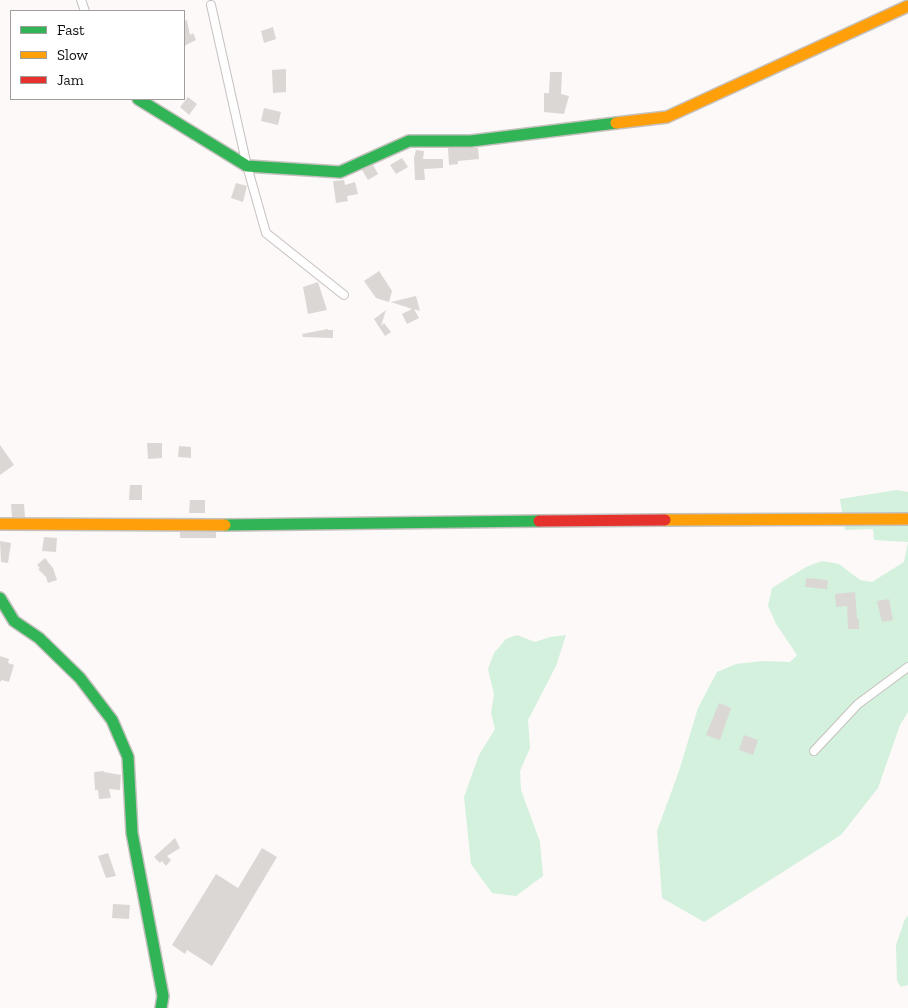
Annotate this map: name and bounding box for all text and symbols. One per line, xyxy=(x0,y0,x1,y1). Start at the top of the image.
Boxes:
legend xyxy=(10,10,185,100)
text: Fast xyxy=(57,21,85,39)
text: Slow xyxy=(57,46,88,64)
text: Jam xyxy=(57,71,84,89)

